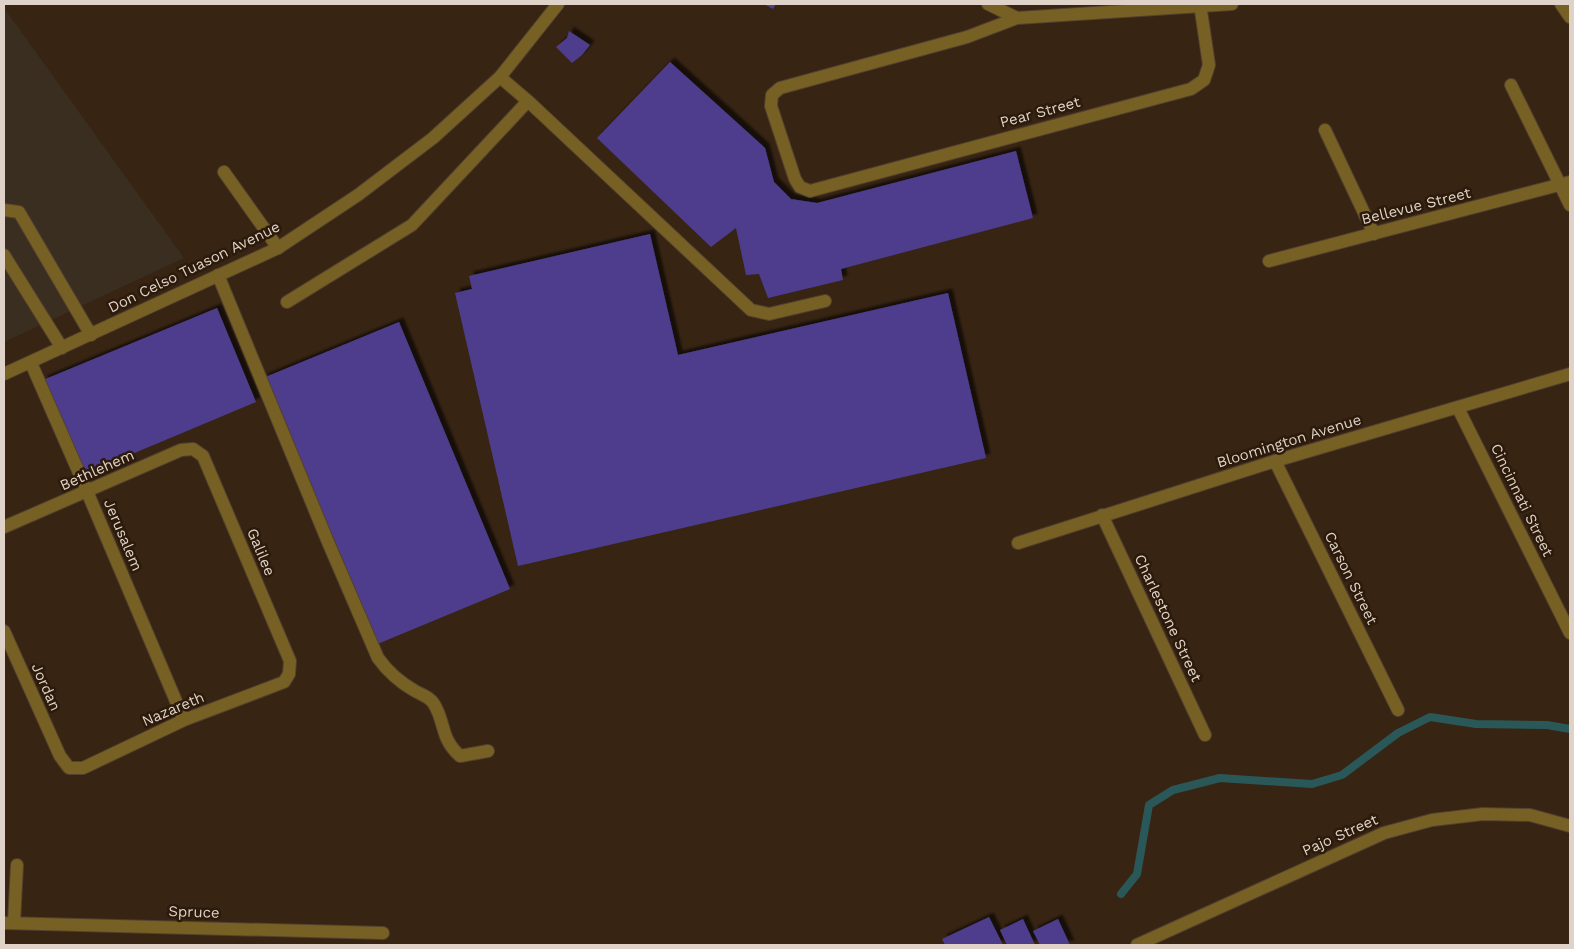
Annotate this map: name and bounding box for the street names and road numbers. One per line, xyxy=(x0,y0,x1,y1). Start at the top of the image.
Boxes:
street label: Pear Street xyxy=(998,92,1083,131)
street label: Bellevue Street xyxy=(1359,184,1473,228)
street label: Don Celso Tuason Avenue xyxy=(105,217,283,317)
street label: Bloomington Avenue xyxy=(1215,410,1363,472)
street label: Cincinnati Street xyxy=(1487,441,1557,560)
street label: Bethlehem xyxy=(57,446,137,494)
street label: Jerusalem xyxy=(100,496,146,574)
street label: Galilee xyxy=(243,526,279,578)
street label: Carson Street xyxy=(1321,529,1382,628)
street label: Charlestone Street xyxy=(1131,551,1206,685)
street label: Jordan xyxy=(28,660,64,714)
street label: Nazareth xyxy=(139,688,207,730)
street label: Pajo Street xyxy=(1299,810,1381,860)
street label: Spruce xyxy=(168,902,220,922)

